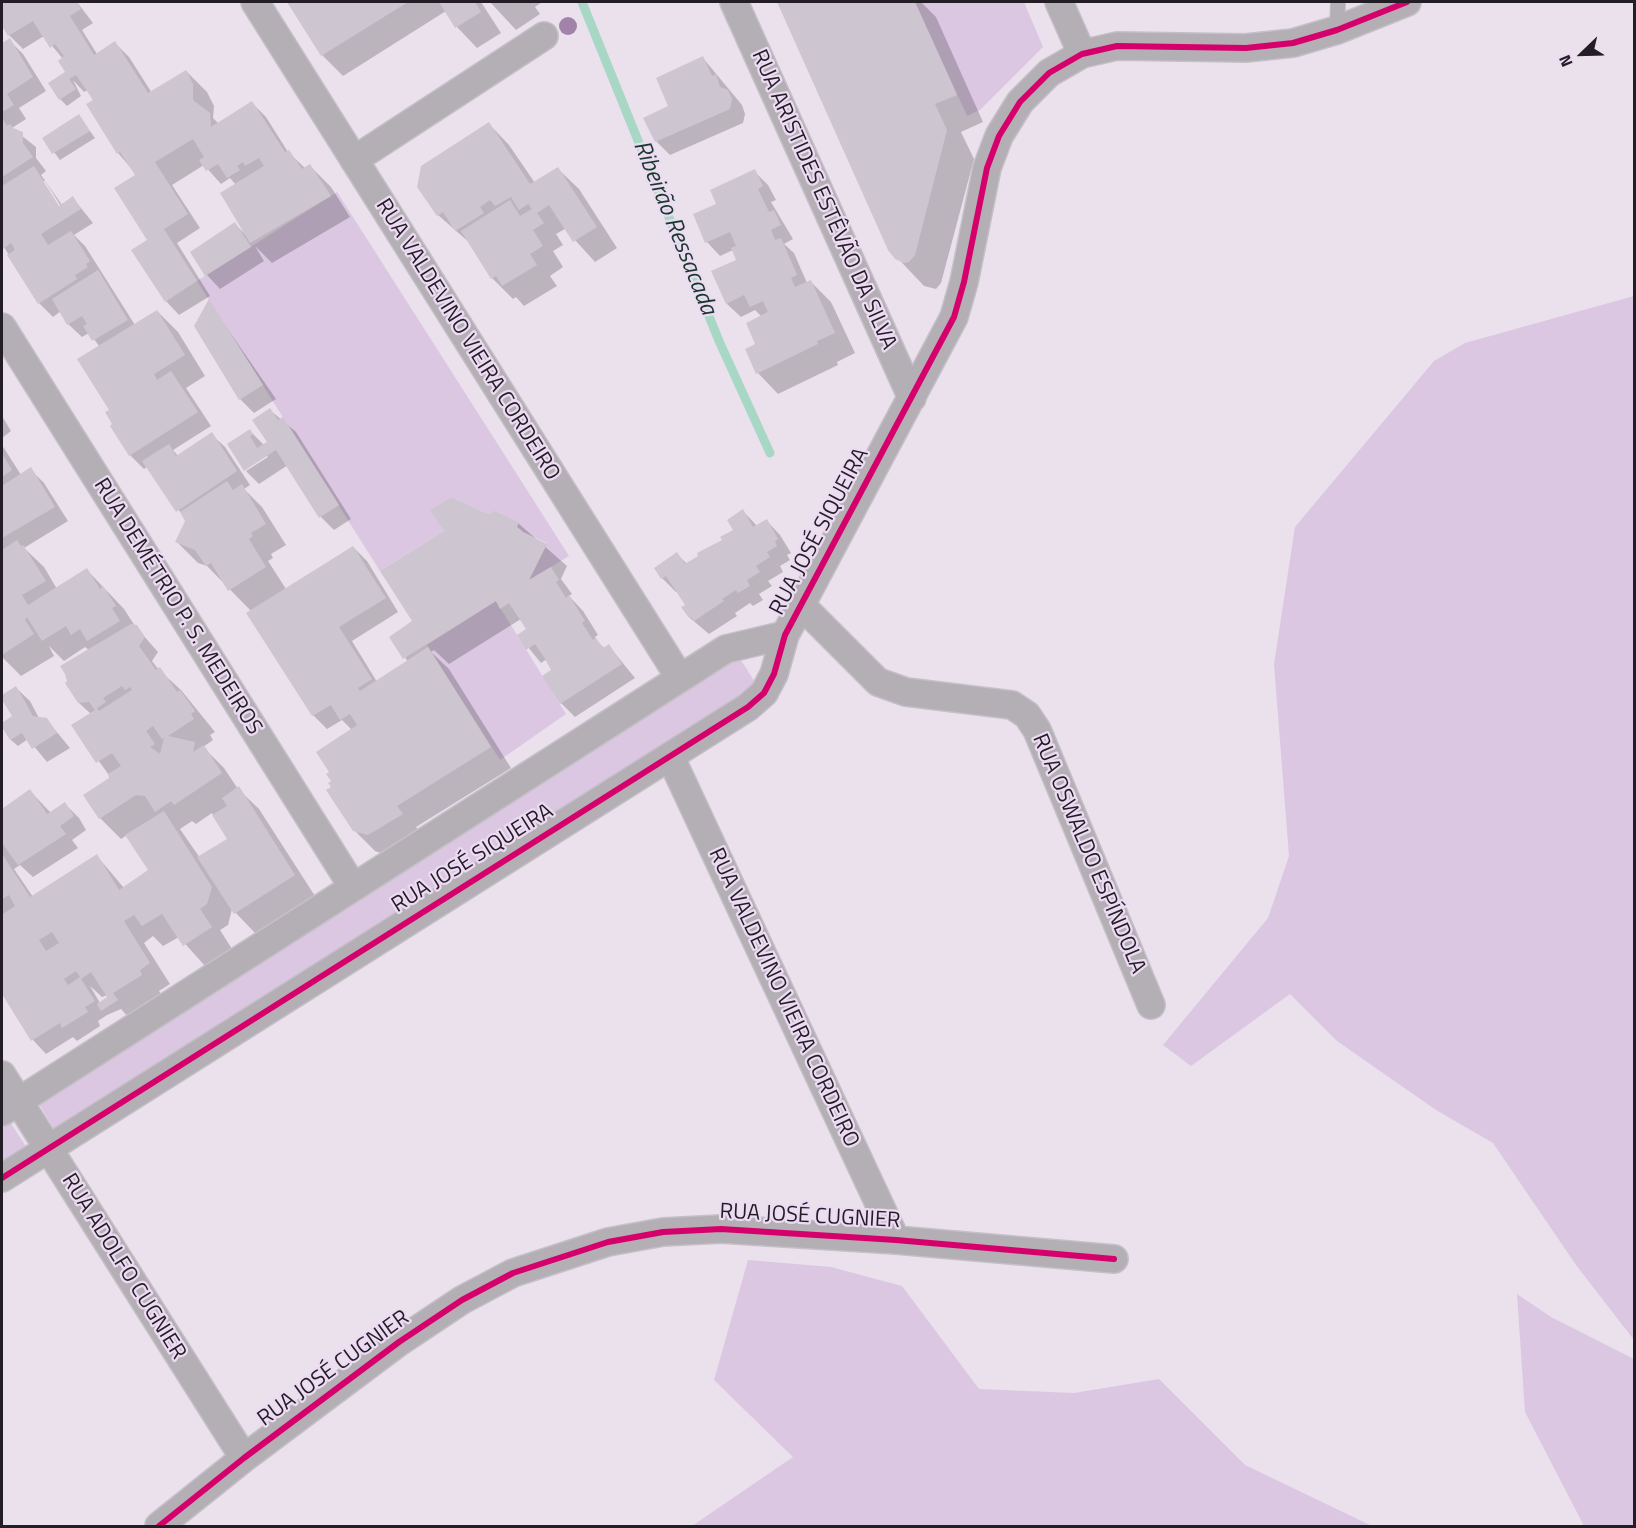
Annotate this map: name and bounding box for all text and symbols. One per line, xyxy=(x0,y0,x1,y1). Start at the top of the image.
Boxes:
north arrow xyxy=(1552,24,1612,84)
street label: RUA ARISTIDES ESTÊVÃO DA SILVA xyxy=(745,46,901,354)
text: N xyxy=(1552,51,1579,71)
water label: Ribeirão Ressacada xyxy=(626,137,722,319)
street label: RUA VALDEVINO VIEIRA CORDEIRO xyxy=(369,194,565,486)
street label: RUA JOSÉ SIQUEIRA xyxy=(765,444,875,620)
street label: RUA DEMÉTRIO P. S. MEDEIROS xyxy=(87,474,267,740)
street label: RUA OSWALDO ESPÍNDOLA xyxy=(1025,730,1151,978)
street label: RUA JOSÉ SIQUEIRA xyxy=(387,799,559,919)
street label: RUA VALDEVINO VIEIRA CORDEIRO xyxy=(702,844,864,1152)
street label: RUA ADOLFO CUGNIER xyxy=(55,1169,191,1365)
street label: RUA JOSÉ CUGNIER xyxy=(719,1199,901,1235)
street label: RUA JOSÉ CUGNIER xyxy=(253,1305,415,1433)

